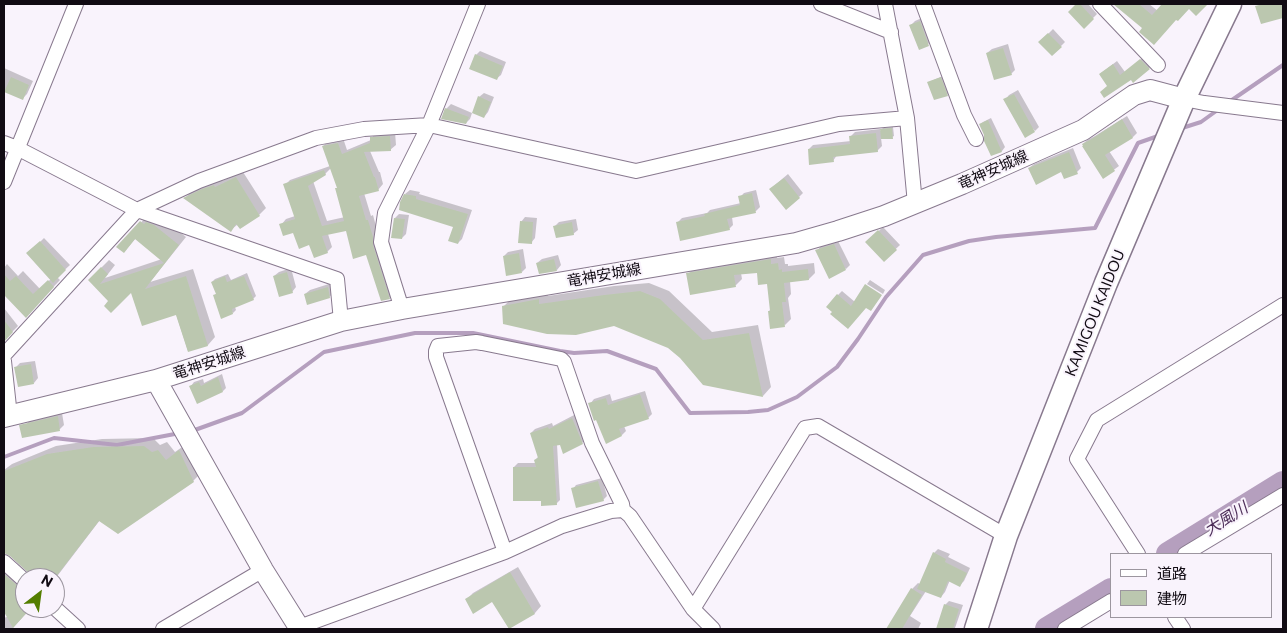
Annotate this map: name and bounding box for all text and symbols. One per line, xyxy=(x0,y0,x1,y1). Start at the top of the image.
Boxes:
street label: 竜神安城線 xyxy=(955,147,1031,193)
street label: KAMIGOU KAIDOU xyxy=(1061,247,1129,379)
street label: 竜神安城線 xyxy=(566,260,642,290)
street label: 竜神安城線 xyxy=(171,343,247,383)
water label: 大風川 xyxy=(1201,498,1251,540)
legend xyxy=(1110,553,1272,618)
text: 道路 xyxy=(1157,564,1187,582)
north arrow xyxy=(15,568,65,618)
text: N xyxy=(38,570,56,590)
text: 建物 xyxy=(1157,589,1187,607)

